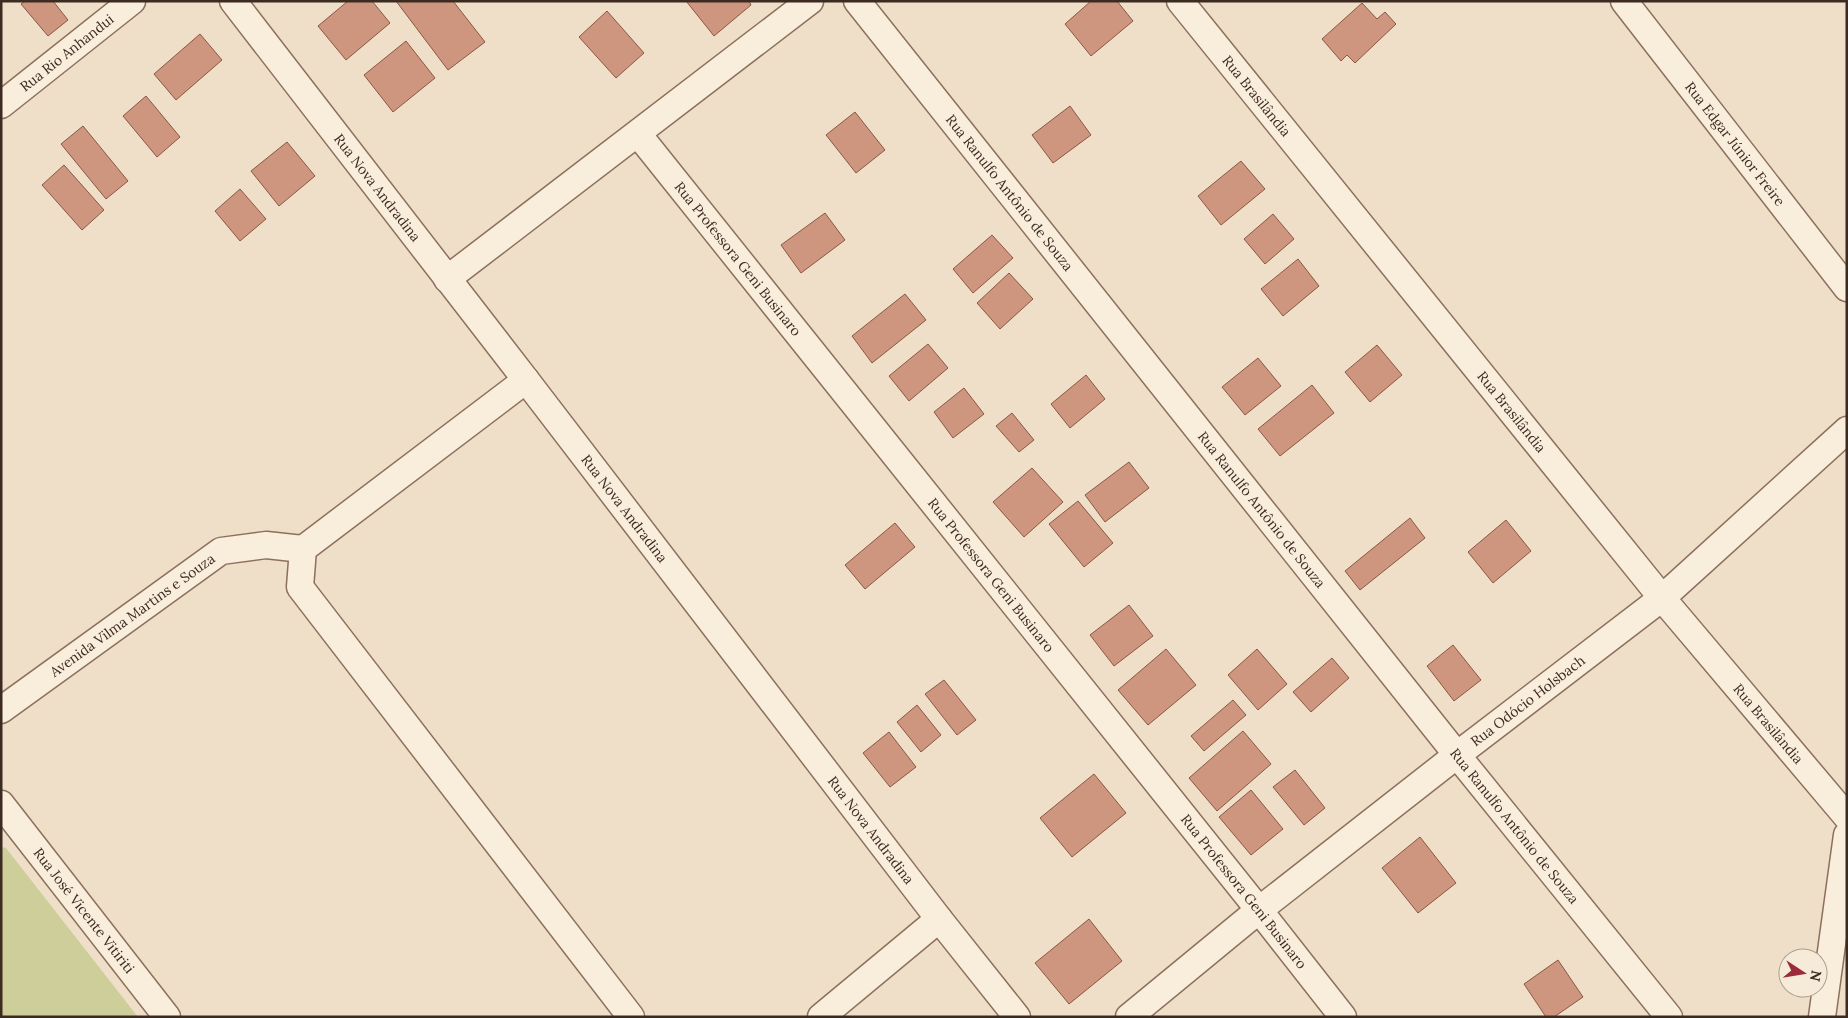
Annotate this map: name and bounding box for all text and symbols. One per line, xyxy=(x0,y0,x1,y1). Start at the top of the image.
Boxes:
street label: Rua Rio Anhandui xyxy=(16,10,117,95)
street label: Rua Brasilândia xyxy=(1218,52,1295,140)
street label: Rua Edgar Júnior Freire xyxy=(1681,78,1789,210)
street label: Rua Ranulfo Antônio de Souza xyxy=(942,111,1077,275)
street label: Rua Nova Andradina xyxy=(330,130,425,245)
street label: Rua Professora Geni Businaro xyxy=(671,178,805,340)
street label: Rua Brasilândia xyxy=(1473,367,1550,456)
street label: Rua Ranulfo Antônio de Souza xyxy=(1194,428,1329,592)
street label: Rua Nova Andradina xyxy=(577,451,672,566)
street label: Rua Professora Geni Businaro xyxy=(924,494,1058,656)
street label: Avenida Vilma Martins e Souza xyxy=(45,549,218,681)
street label: Rua Odócio Holsbach xyxy=(1467,651,1589,750)
street label: Rua Brasilândia xyxy=(1729,680,1807,768)
street label: Rua Ranulfo Antônio de Souza xyxy=(1446,745,1583,908)
street label: Rua Nova Andradina xyxy=(824,772,918,888)
street label: Rua Professora Geni Businaro xyxy=(1177,811,1311,973)
street label: Rua José Vicente Vitiriti xyxy=(29,844,139,977)
north arrow xyxy=(1778,948,1828,998)
text: N xyxy=(1806,969,1826,983)

